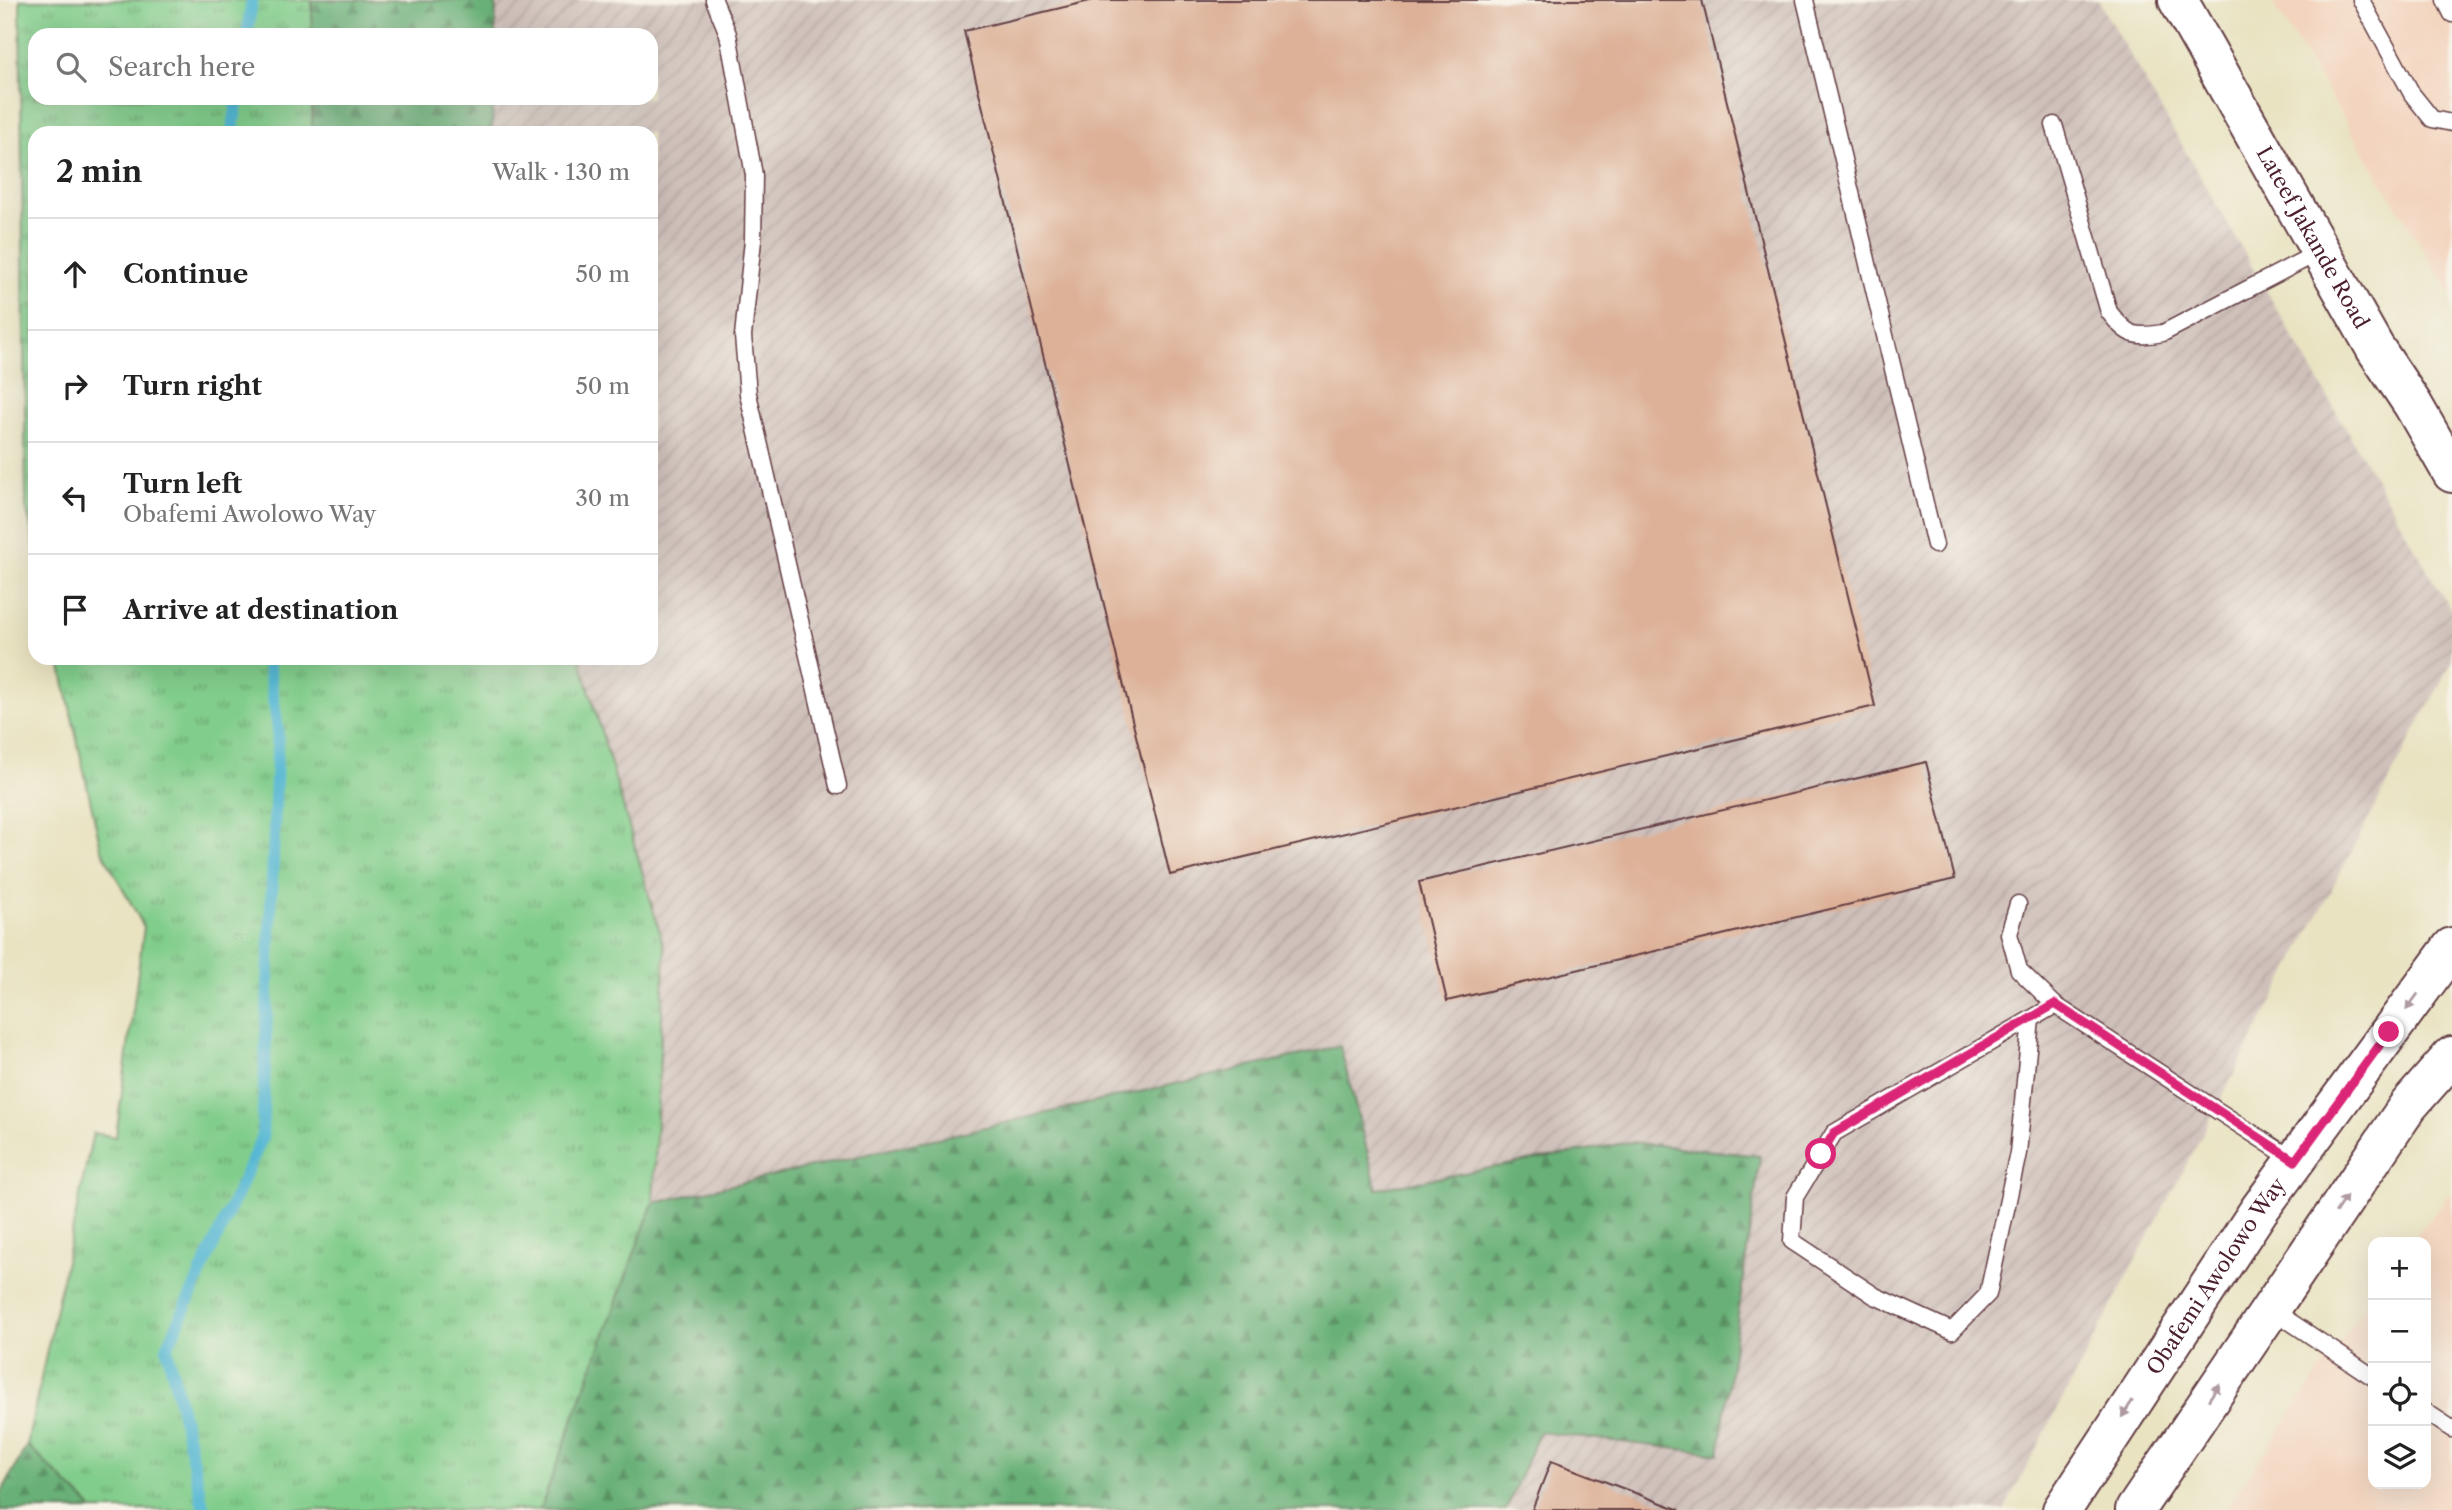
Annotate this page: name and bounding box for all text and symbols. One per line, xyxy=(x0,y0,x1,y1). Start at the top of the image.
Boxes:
search box xyxy=(28,28,658,105)
icon: search xyxy=(52,48,90,86)
text: Search here xyxy=(108,51,255,83)
street label: Lateef Jakande Road xyxy=(2251,142,2374,333)
text: 2 min xyxy=(56,153,142,190)
text: Walk · 130 m xyxy=(492,158,630,186)
icon: ahead xyxy=(56,255,94,293)
text: Continue xyxy=(123,258,248,290)
text: 50 m xyxy=(575,260,630,288)
icon: right xyxy=(56,367,94,405)
text: Turn right xyxy=(123,370,262,402)
text: 50 m xyxy=(575,372,630,400)
text: Turn left xyxy=(123,468,242,500)
icon: left xyxy=(56,479,94,517)
text: 30 m xyxy=(575,484,630,512)
text: Obafemi Awolowo Way xyxy=(123,500,376,528)
icon: arrive xyxy=(56,591,94,629)
text: Arrive at destination xyxy=(123,594,398,626)
one-way arrow xyxy=(2405,993,2419,1011)
route end xyxy=(2373,1016,2404,1047)
route start xyxy=(1805,1138,1836,1169)
street label: Obafemi Awolowo Way xyxy=(2141,1172,2291,1379)
one-way arrow xyxy=(2335,1194,2348,1214)
map controls xyxy=(2368,1237,2431,1489)
button: + xyxy=(2368,1237,2431,1300)
button: − xyxy=(2368,1300,2431,1363)
button: locate xyxy=(2368,1363,2431,1426)
one-way arrow xyxy=(2207,1383,2220,1402)
one-way arrow xyxy=(2121,1400,2134,1419)
button: layers xyxy=(2368,1426,2431,1489)

